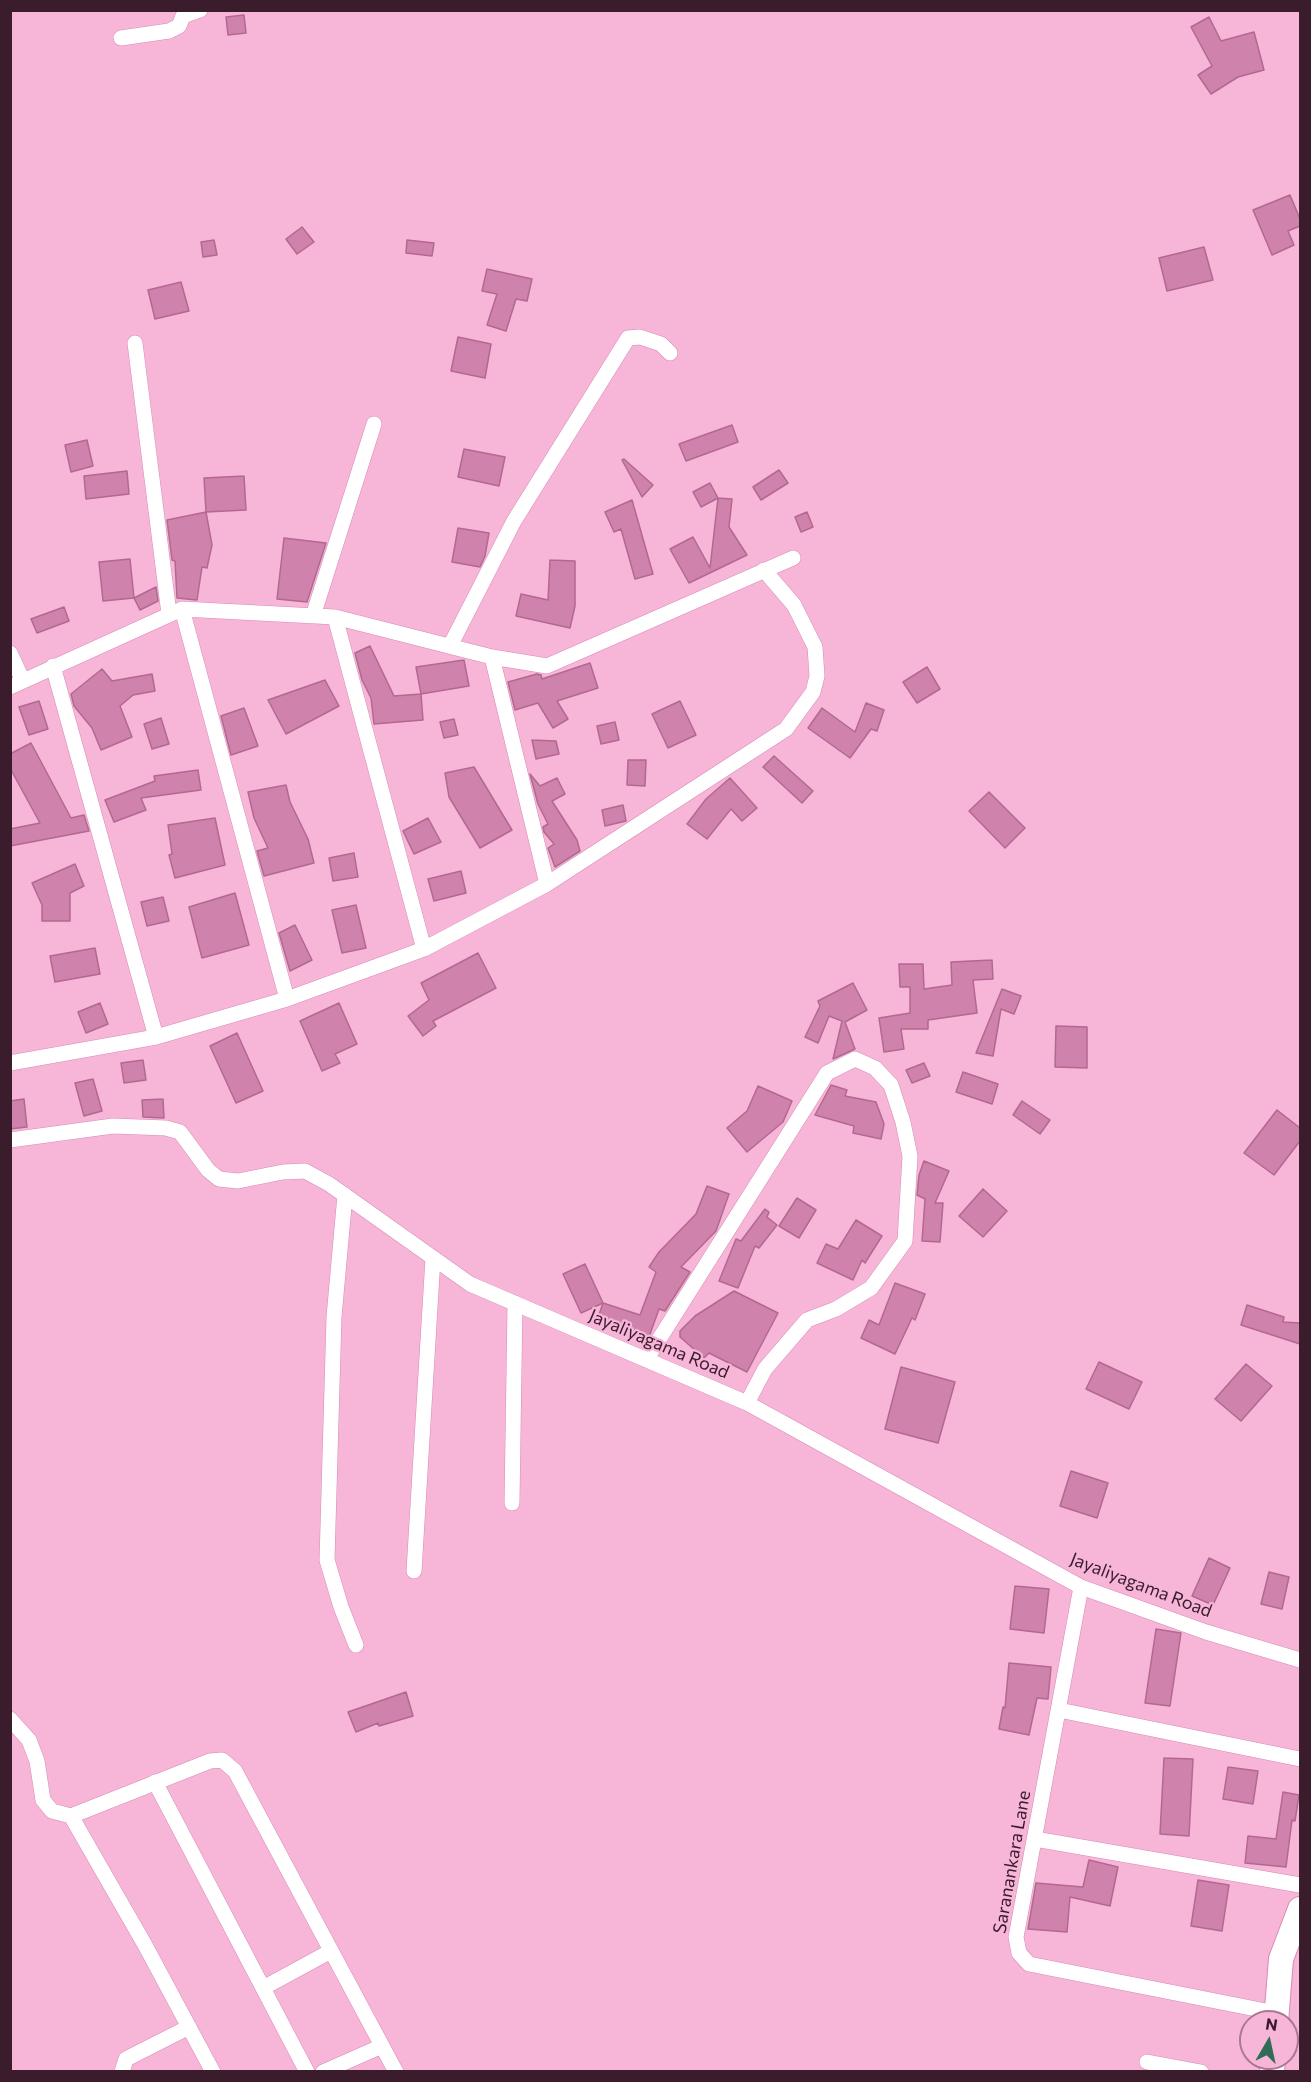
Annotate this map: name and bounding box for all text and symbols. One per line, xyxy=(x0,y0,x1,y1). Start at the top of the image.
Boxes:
street label: Jayaliyagama Road xyxy=(586,1305,732,1383)
street label: Jayaliyagama Road xyxy=(1067,1548,1215,1622)
street label: Saranankara Lane xyxy=(989,1789,1035,1935)
north arrow xyxy=(1239,2010,1299,2070)
text: N xyxy=(1264,2013,1279,2034)

